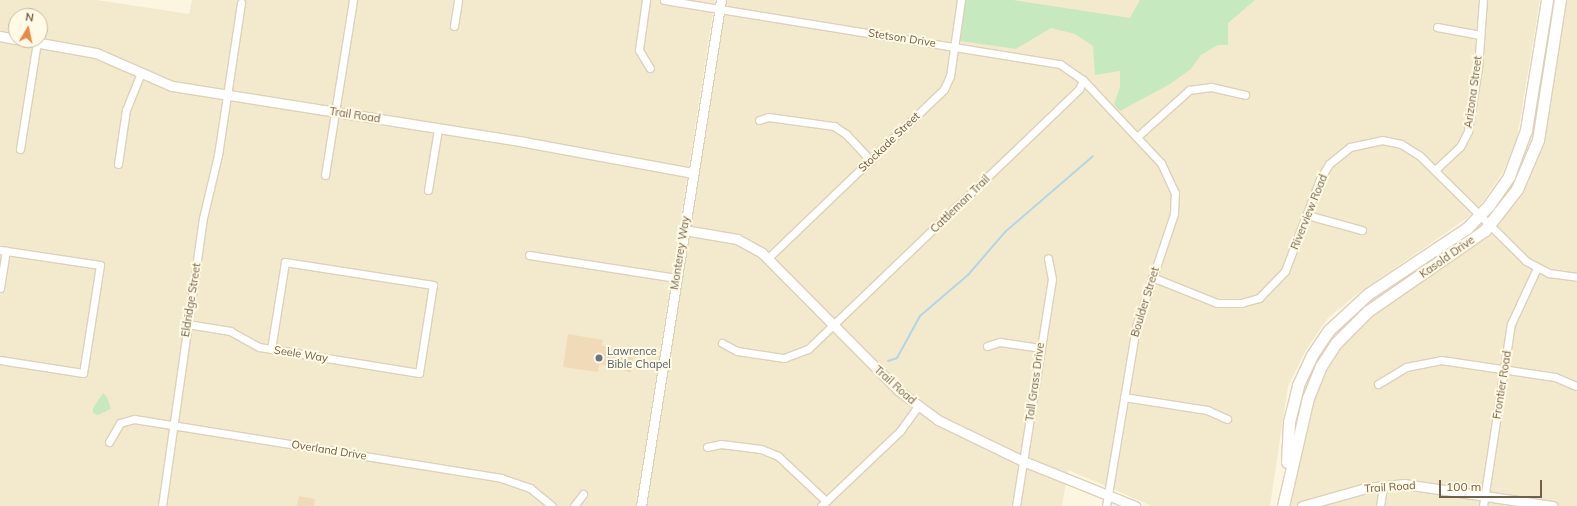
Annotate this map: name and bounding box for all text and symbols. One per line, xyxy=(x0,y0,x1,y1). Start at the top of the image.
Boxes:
north arrow xyxy=(8,8,48,48)
text: N xyxy=(25,10,35,25)
street label: Stetson Drive xyxy=(867,26,937,50)
street label: Arizona Street xyxy=(1461,55,1485,129)
street label: Trail Road xyxy=(329,104,381,126)
street label: Stockade Street xyxy=(855,109,923,175)
street label: Cattleman Trail xyxy=(928,172,992,236)
street label: Riverview Road xyxy=(1288,172,1330,252)
street label: Monterey Way xyxy=(668,215,692,291)
street label: Kasold Drive xyxy=(1417,233,1477,281)
street label: Eldridge Street xyxy=(179,262,203,338)
street label: Boulder Street xyxy=(1128,265,1162,339)
street label: Tall Grass Drive xyxy=(1023,342,1047,422)
street label: Seele Way xyxy=(273,343,329,365)
place label: Lawrence Bible Chapel xyxy=(607,345,671,371)
street label: Frontier Road xyxy=(1490,350,1514,420)
marker: Lawrence Bible Chapel xyxy=(594,353,604,363)
street label: Trail Road xyxy=(871,363,919,407)
street label: Overland Drive xyxy=(290,438,368,462)
scale bar xyxy=(1441,472,1544,498)
street label: Trail Road xyxy=(1364,479,1416,495)
text: 100 m xyxy=(1446,479,1481,494)

